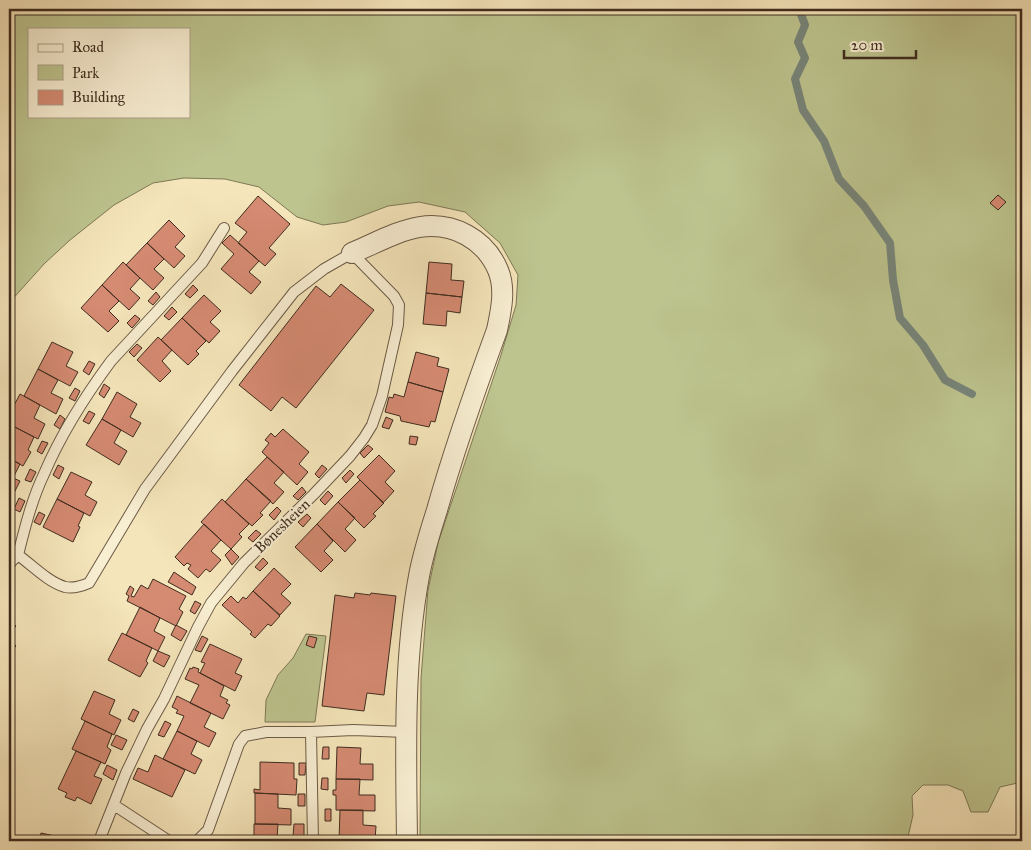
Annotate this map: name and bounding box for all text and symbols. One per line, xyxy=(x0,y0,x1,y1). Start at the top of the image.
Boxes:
legend xyxy=(28,28,190,118)
scale bar xyxy=(844,28,916,60)
text: 20 m xyxy=(851,36,883,54)
text: Road xyxy=(72,38,104,56)
text: Park xyxy=(72,64,99,82)
text: Building xyxy=(72,88,126,106)
street label: Bønesheien xyxy=(250,495,314,557)

